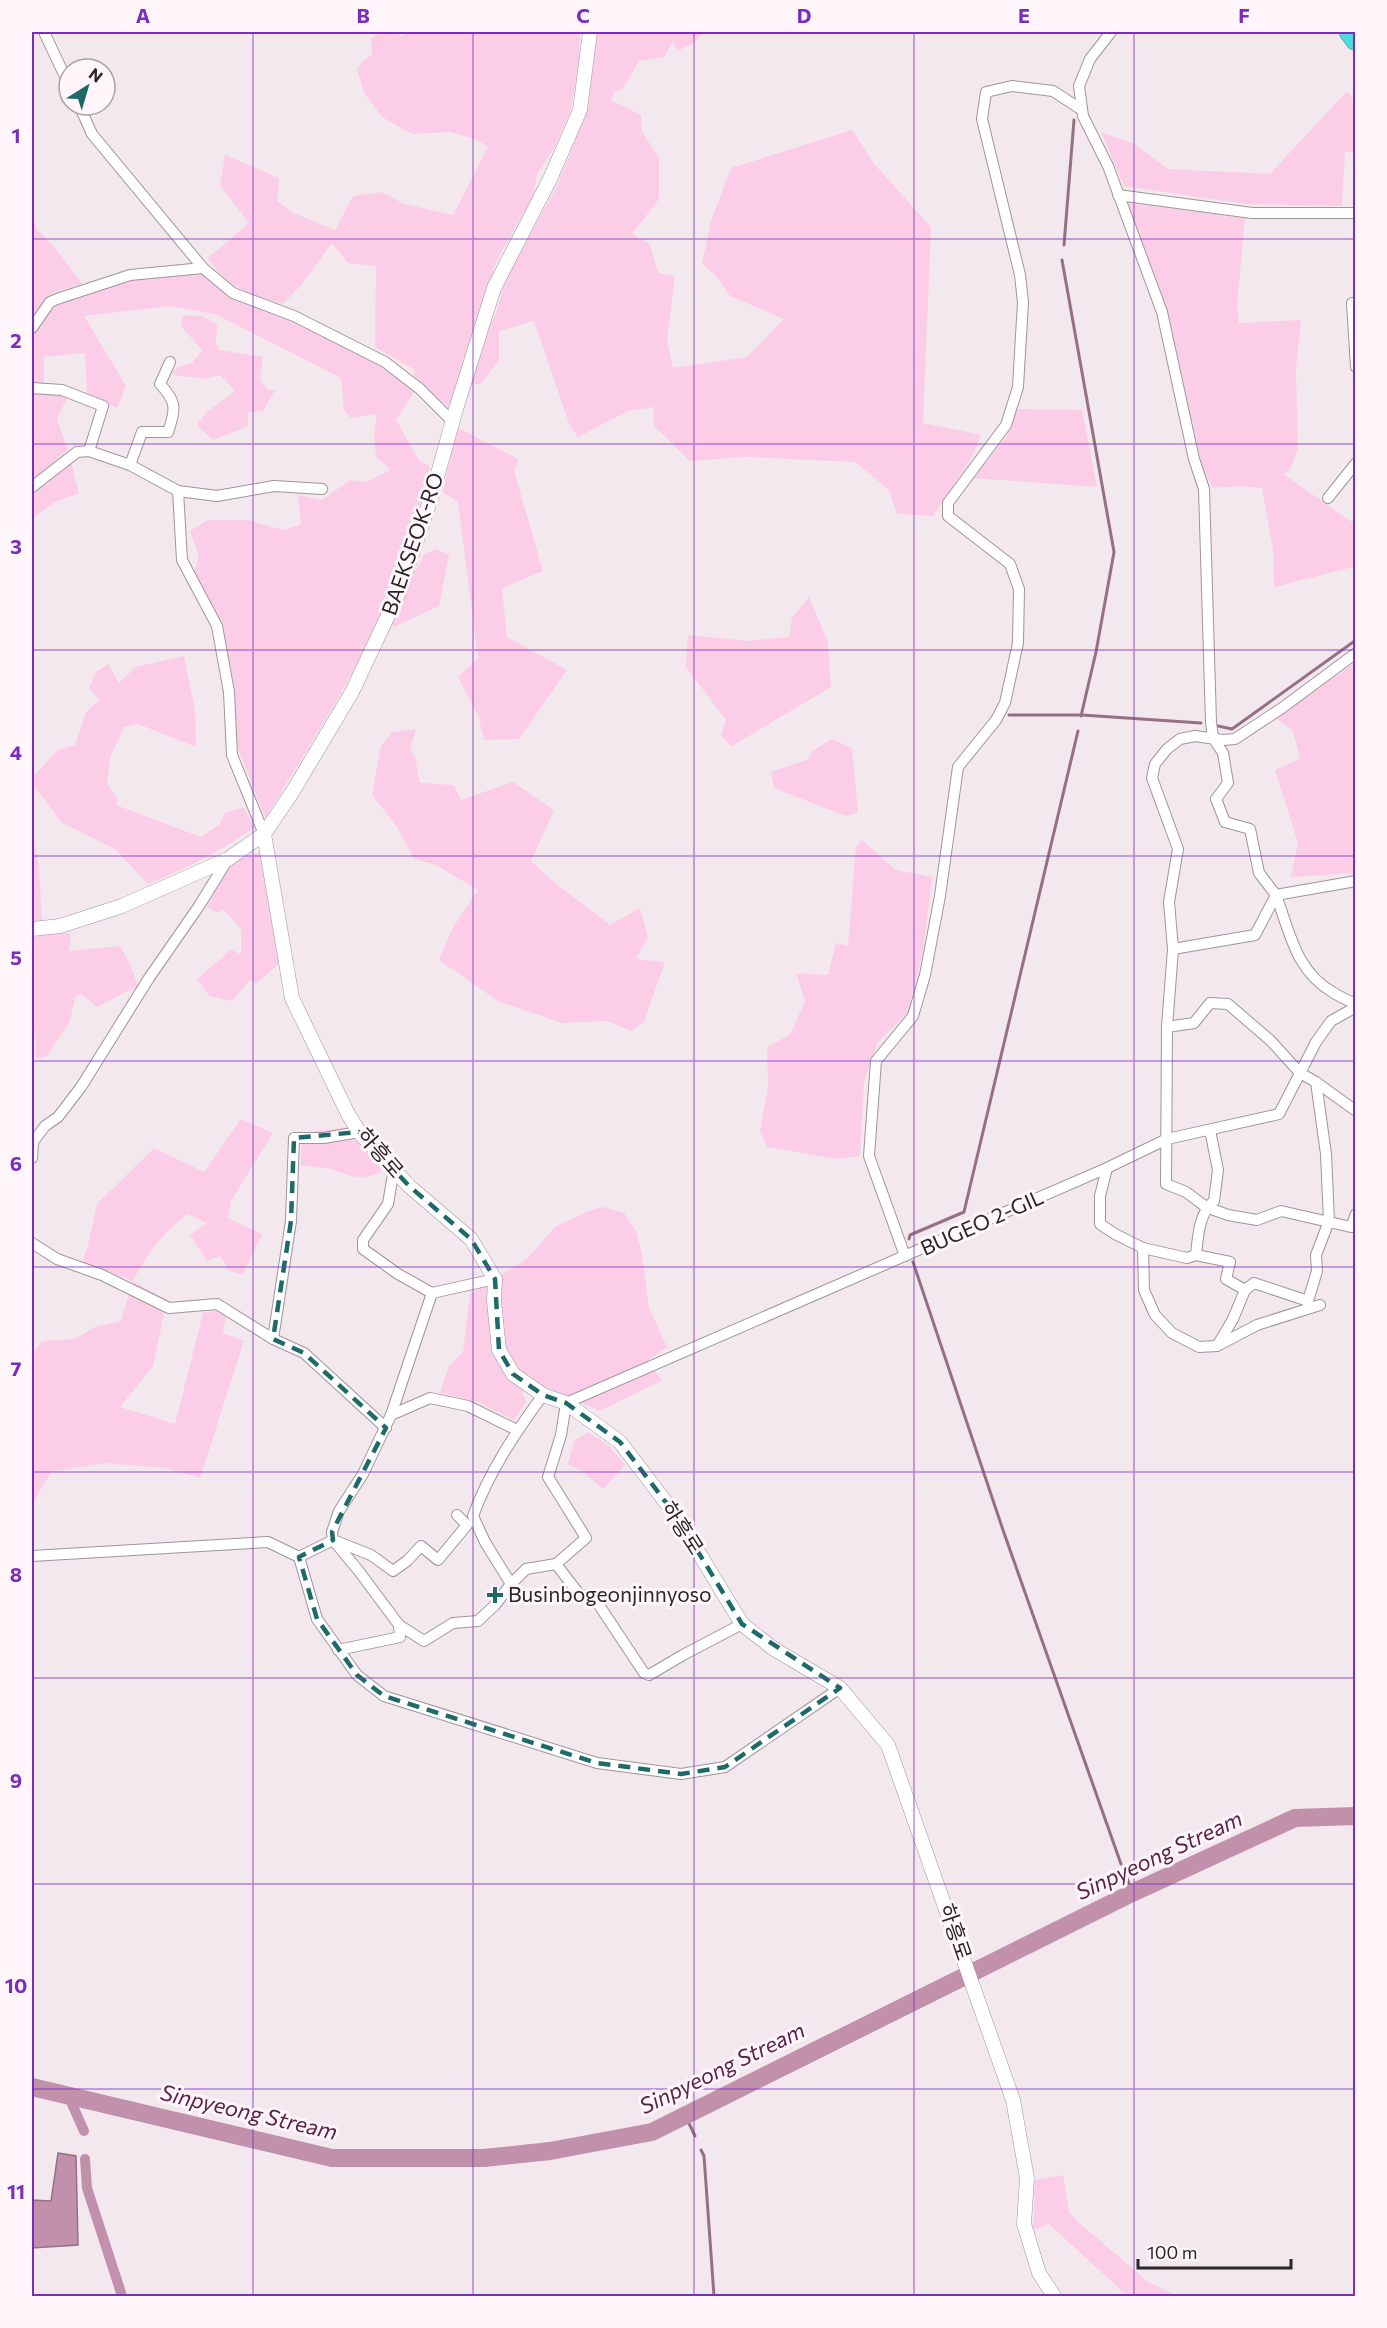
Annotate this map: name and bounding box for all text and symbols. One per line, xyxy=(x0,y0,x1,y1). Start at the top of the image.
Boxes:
text: A xyxy=(136,3,150,27)
text: B xyxy=(356,3,370,27)
text: C xyxy=(576,3,590,27)
text: D xyxy=(797,3,811,27)
text: E xyxy=(1018,3,1030,27)
text: F xyxy=(1238,3,1250,27)
north arrow xyxy=(57,57,117,117)
text: N xyxy=(86,63,107,86)
text: 1 xyxy=(11,123,21,147)
text: 2 xyxy=(10,328,22,352)
street label: BAEKSEOK-RO xyxy=(375,469,448,618)
text: 3 xyxy=(10,534,22,558)
text: 4 xyxy=(10,740,22,764)
text: 5 xyxy=(10,945,22,969)
street label: 하흥로 xyxy=(353,1122,410,1182)
text: 6 xyxy=(10,1151,22,1175)
street label: BUGEO 2-GIL xyxy=(916,1183,1047,1260)
text: 7 xyxy=(11,1356,22,1380)
street label: 하흥로 xyxy=(657,1496,710,1558)
text: 8 xyxy=(10,1562,22,1586)
place label: Businbogeonjinnyoso xyxy=(508,1581,712,1606)
marker: Businbogeonjinnyoso xyxy=(486,1586,504,1604)
text: 9 xyxy=(10,1768,22,1792)
water label: Sinpyeong Stream xyxy=(1071,1804,1246,1905)
street label: 하흥로 xyxy=(935,1900,978,1963)
text: 10 xyxy=(5,1973,27,1997)
water label: Sinpyeong Stream xyxy=(635,2016,809,2119)
water label: Sinpyeong Stream xyxy=(158,2078,340,2145)
text: 11 xyxy=(7,2179,25,2203)
scale bar xyxy=(1138,2232,1291,2270)
text: 100 m xyxy=(1147,2241,1197,2263)

